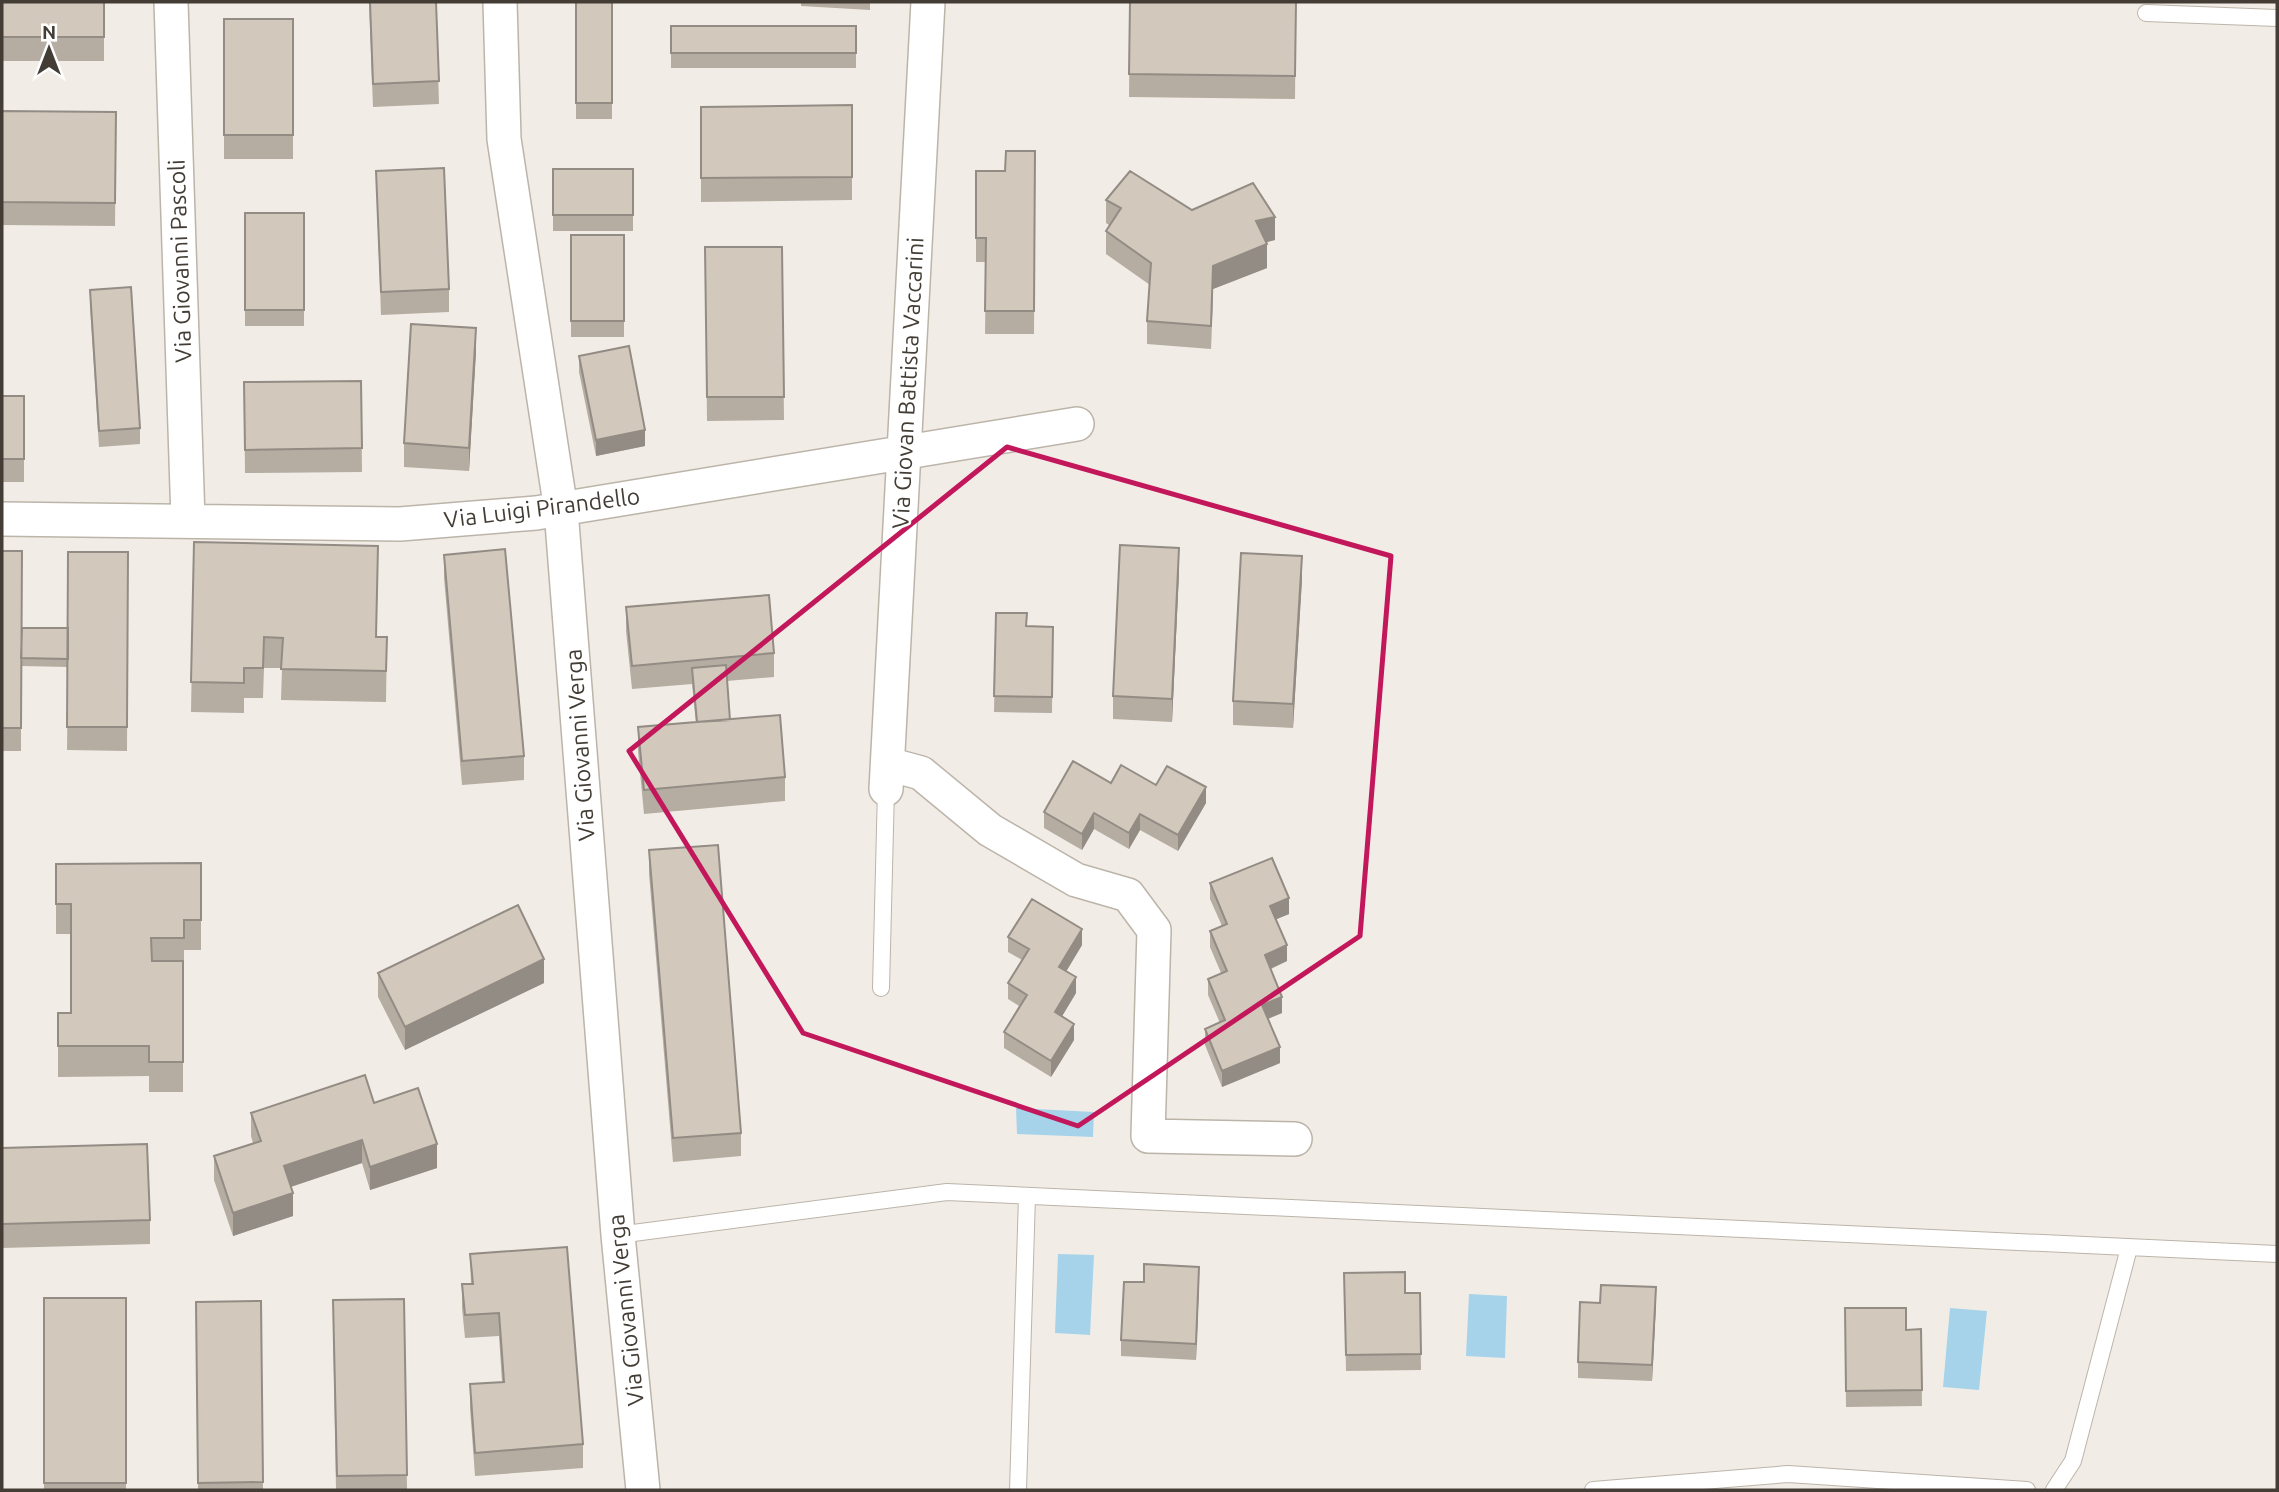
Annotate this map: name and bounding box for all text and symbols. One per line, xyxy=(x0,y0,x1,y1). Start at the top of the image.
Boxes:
north arrow xyxy=(14,14,84,84)
text: N xyxy=(42,21,56,43)
street label: Via Giovanni Pascoli xyxy=(163,159,196,363)
street label: Via Giovan Battista Vaccarini xyxy=(887,237,928,529)
street label: Via Luigi Pirandello xyxy=(443,483,641,532)
street label: Via Giovanni Verga xyxy=(560,648,599,842)
street label: Via Giovanni Verga xyxy=(603,1213,648,1407)

